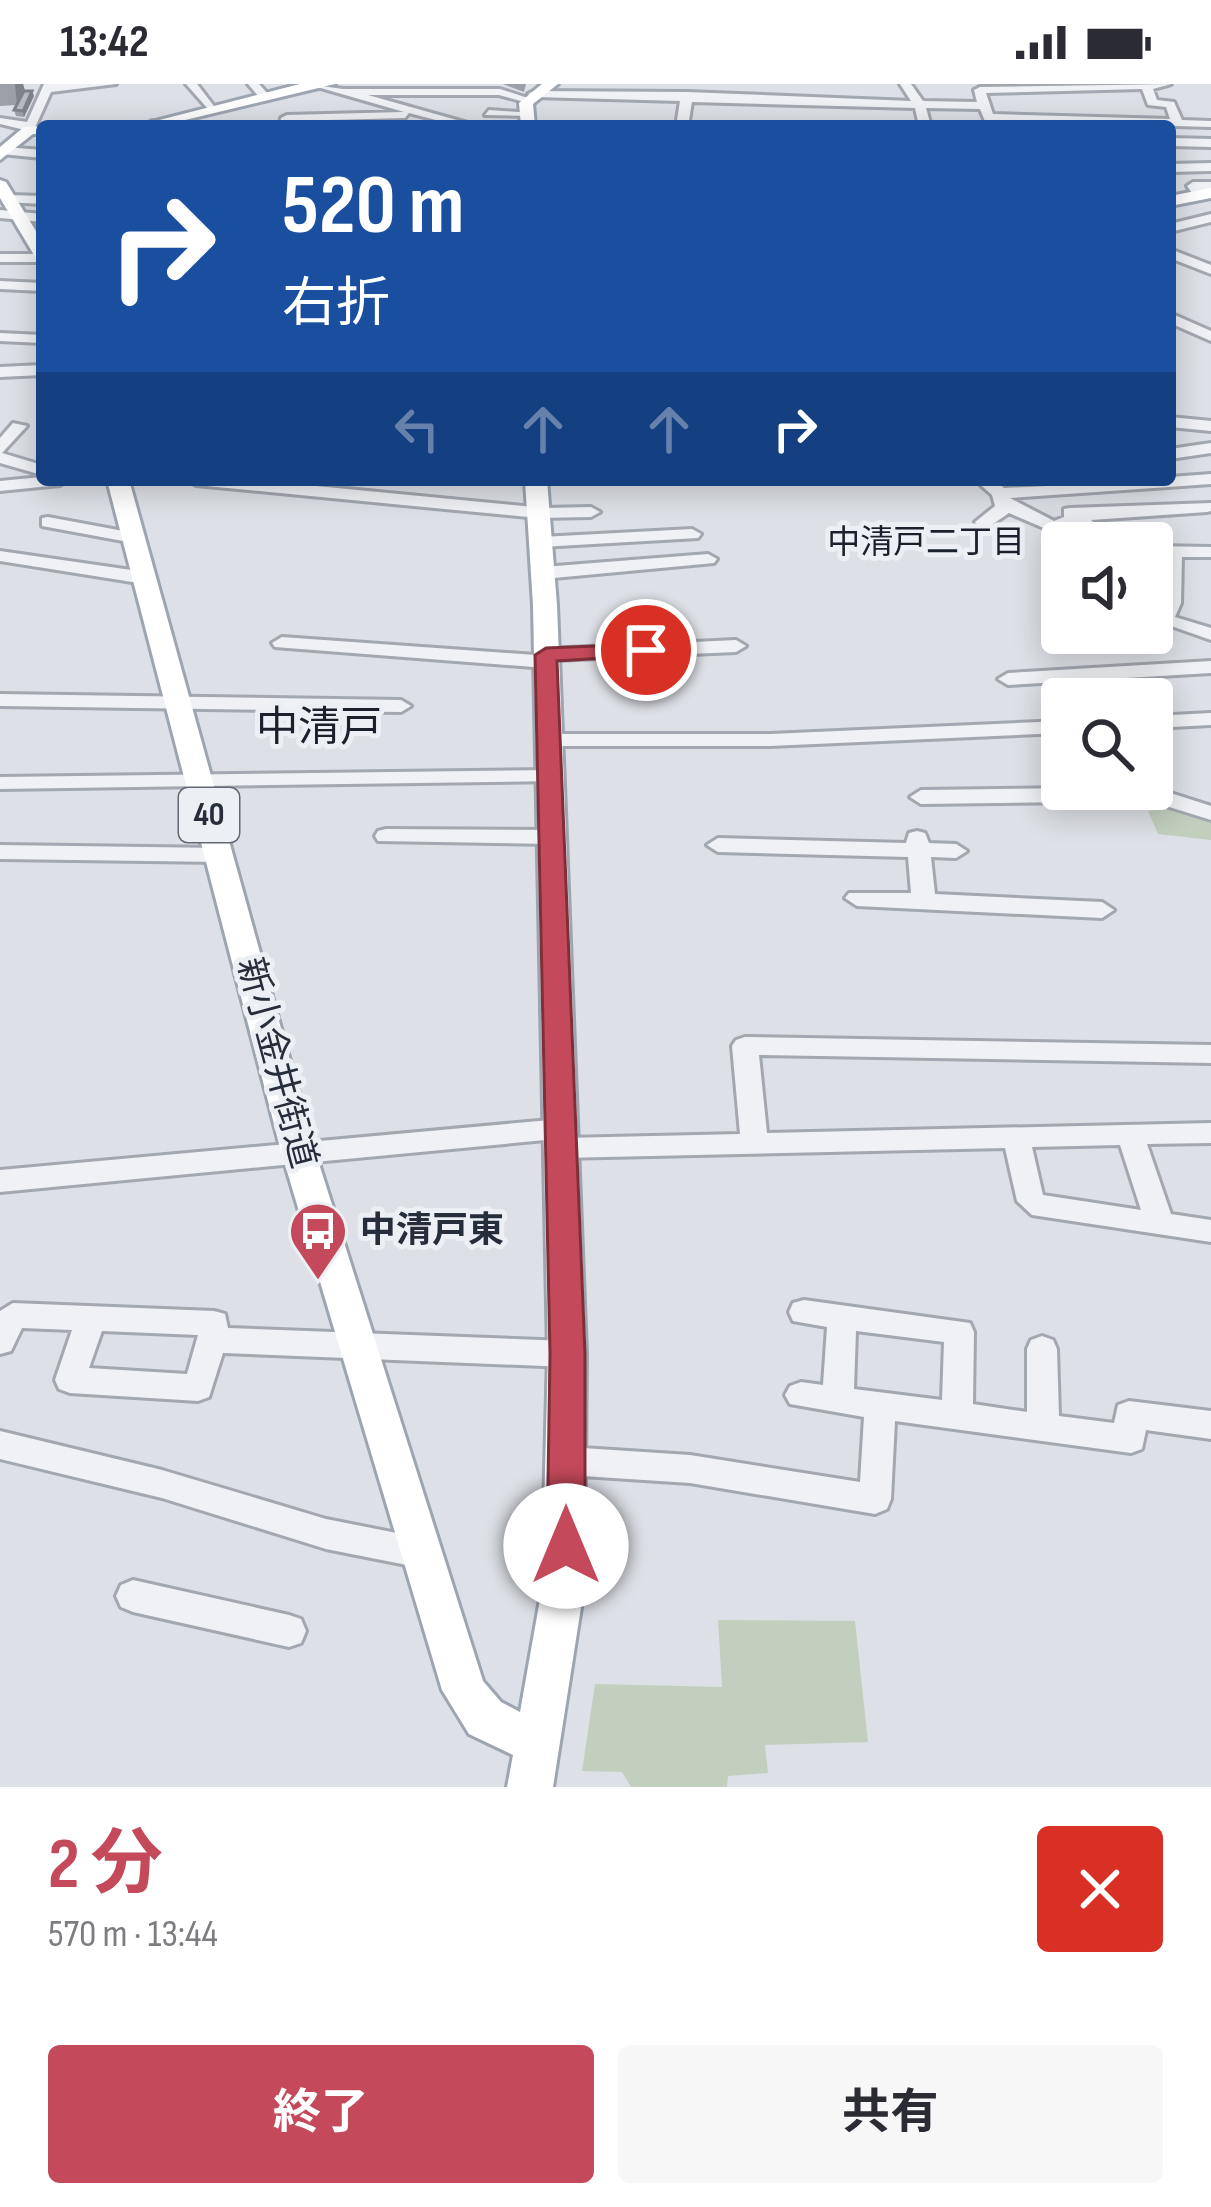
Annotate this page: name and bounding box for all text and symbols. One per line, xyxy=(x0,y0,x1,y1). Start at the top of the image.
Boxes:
text: 13:42 xyxy=(60,15,149,70)
text: 520 m xyxy=(282,156,464,257)
icon: right xyxy=(84,168,240,324)
text: 右折 xyxy=(282,272,390,337)
icon: left xyxy=(384,396,450,462)
icon: ahead xyxy=(510,396,576,462)
icon: ahead xyxy=(636,396,702,462)
icon: right xyxy=(762,396,828,462)
map controls xyxy=(1041,522,1173,810)
button: sound xyxy=(1041,522,1173,654)
district label: 中清戸二丁目 xyxy=(827,523,1025,563)
pin xyxy=(595,599,697,701)
icon: arrive xyxy=(613,617,679,683)
button: search xyxy=(1041,678,1173,810)
district label: 中清戸 xyxy=(256,703,382,754)
road number: 40 xyxy=(179,788,239,842)
street label: 新小金井街道 xyxy=(227,953,325,1173)
bus stop icon: 中清戸東 xyxy=(287,1200,349,1282)
place label: 中清戸東 xyxy=(360,1210,504,1253)
position arrow xyxy=(503,1483,629,1609)
text: 2 分 xyxy=(48,1822,163,1909)
button: close xyxy=(1037,1826,1163,1952)
text: 570 m · 13:44 xyxy=(48,1911,218,1958)
button: 終了 xyxy=(48,2045,594,2183)
button: 共有 xyxy=(618,2045,1163,2183)

